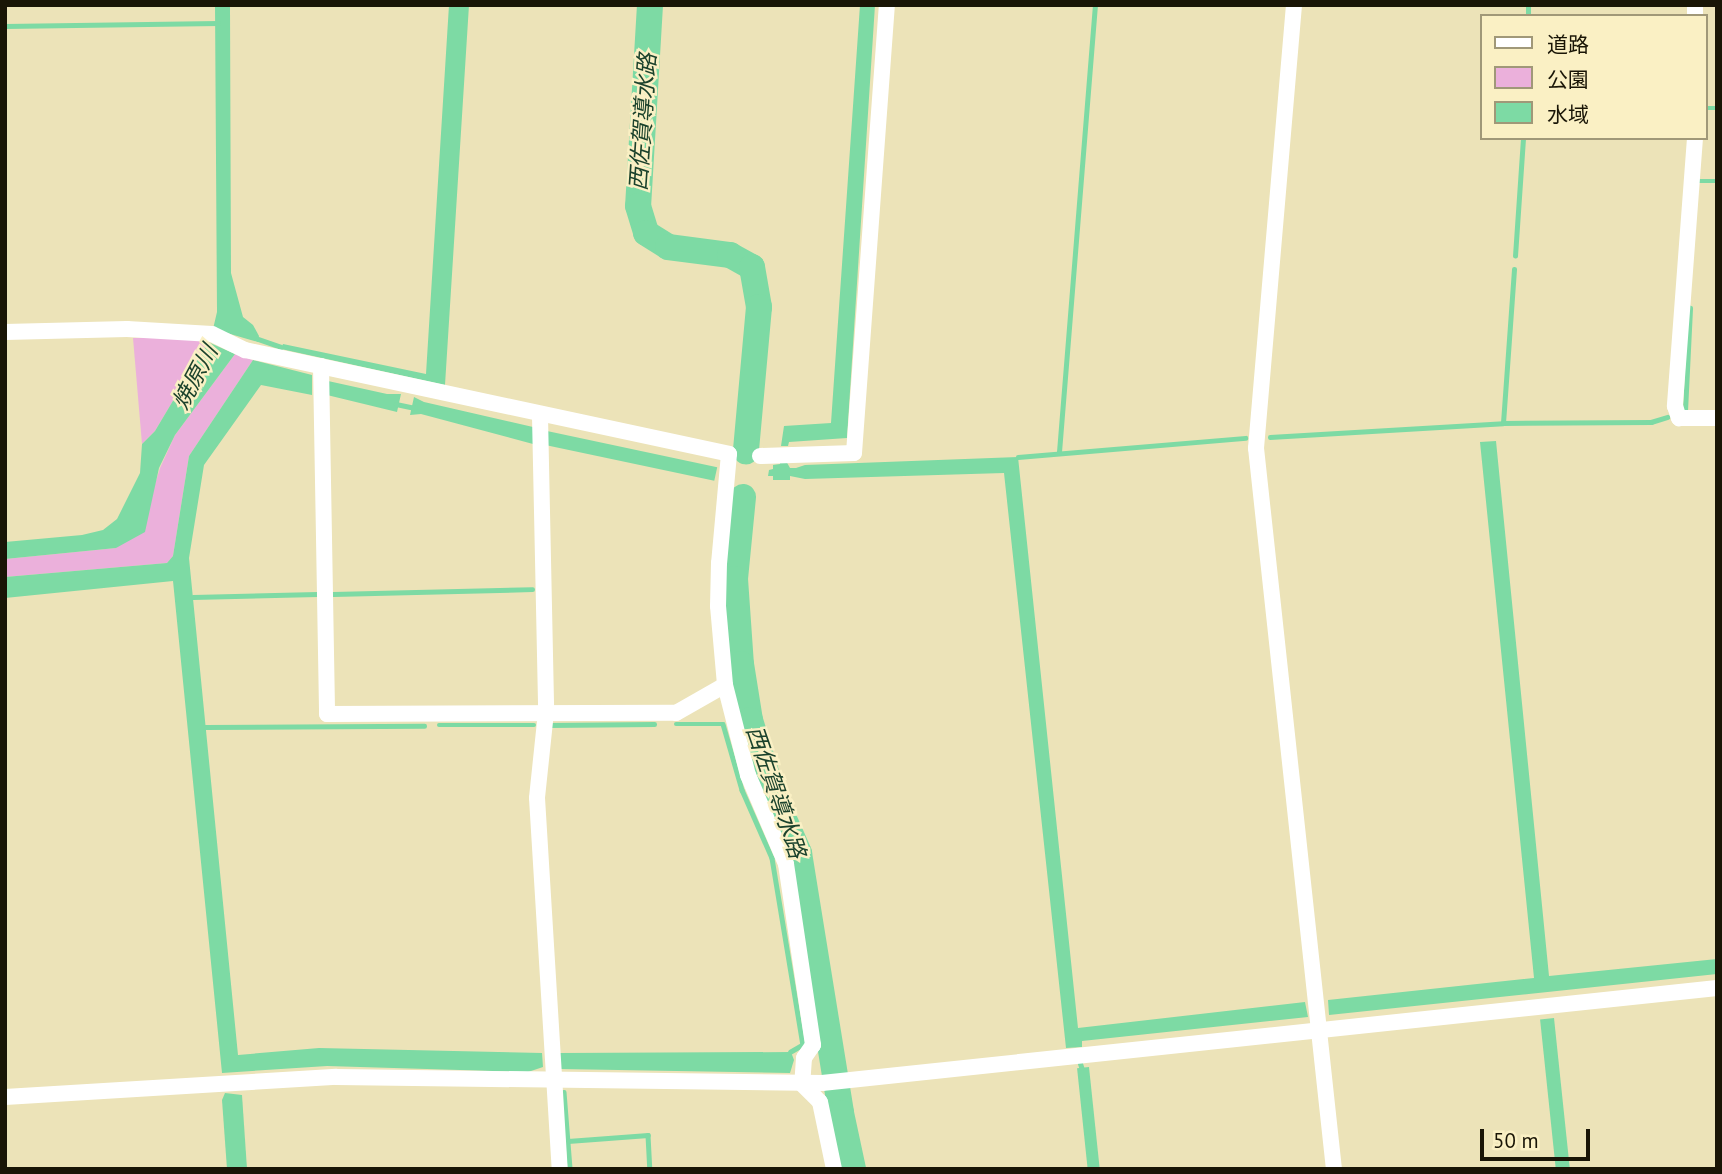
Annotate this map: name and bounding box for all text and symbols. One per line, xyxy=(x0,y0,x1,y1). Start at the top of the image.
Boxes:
legend xyxy=(1480,14,1708,140)
text: 道路 xyxy=(1547,31,1589,58)
water label: 西佐賀導水路 xyxy=(624,52,662,192)
text: 公園 xyxy=(1547,66,1589,93)
text: 水域 xyxy=(1547,101,1589,128)
water label: 焼原川 xyxy=(167,340,223,414)
water label: 西佐賀導水路 xyxy=(740,722,812,862)
scale bar xyxy=(1484,1114,1594,1158)
text: 50 m xyxy=(1493,1127,1539,1154)

